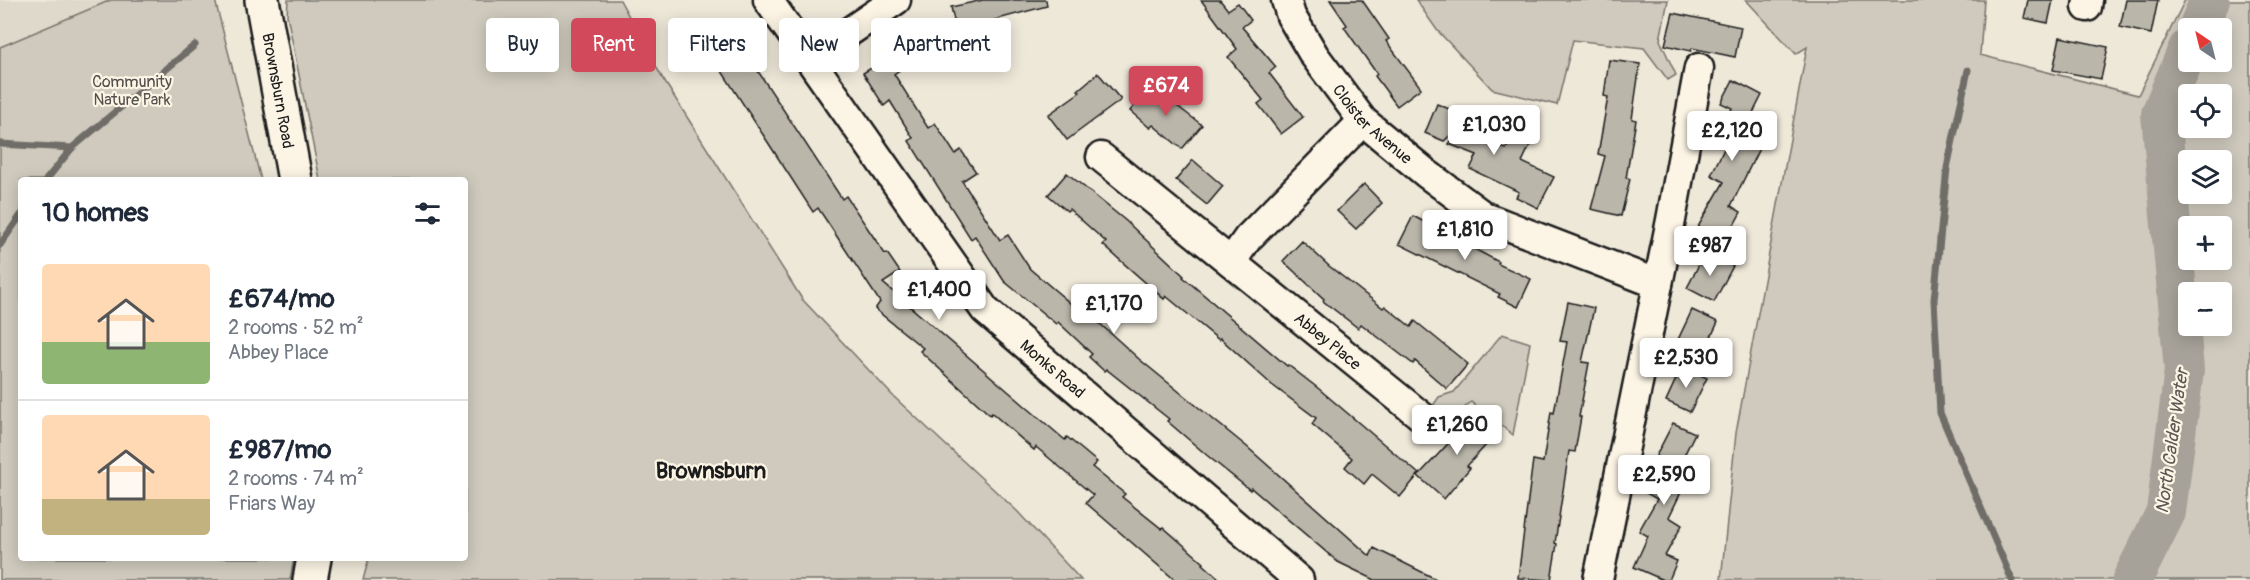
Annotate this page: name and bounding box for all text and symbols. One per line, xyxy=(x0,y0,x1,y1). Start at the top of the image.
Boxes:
chip: Buy xyxy=(486,18,559,72)
chip: Rent xyxy=(571,18,656,72)
chip: Filters xyxy=(668,18,767,72)
chip: New xyxy=(779,18,859,72)
chip: Apartment xyxy=(871,18,1011,72)
north arrow xyxy=(2178,18,2232,72)
map controls xyxy=(2178,18,2232,336)
street label: Brownsburn Road xyxy=(257,31,298,150)
pin: £674 xyxy=(1130,66,1202,117)
park label: Community Nature Park xyxy=(92,72,172,110)
text: £674 xyxy=(1143,73,1189,98)
street label: Cloister Avenue xyxy=(1328,80,1416,169)
button: locate xyxy=(2178,84,2232,138)
pin: £1,030 xyxy=(1445,105,1543,156)
pin: £2,120 xyxy=(1683,111,1781,162)
text: £1,030 xyxy=(1462,112,1526,137)
text: £2,120 xyxy=(1701,118,1763,143)
button: layers xyxy=(2178,150,2232,204)
text: 10 homes xyxy=(42,197,148,229)
icon: filters xyxy=(411,197,444,230)
pin: £1,810 xyxy=(1416,210,1514,261)
button: + xyxy=(2178,216,2232,270)
text: £1,810 xyxy=(1436,217,1494,242)
pin: £987 xyxy=(1674,226,1746,277)
text: £987 xyxy=(1688,233,1732,258)
pin: £1,400 xyxy=(890,270,988,321)
text: £1,400 xyxy=(907,277,971,302)
button: − xyxy=(2178,282,2232,336)
text: £674/mo xyxy=(228,283,335,315)
pin: £1,170 xyxy=(1065,284,1163,335)
icon: home xyxy=(90,288,162,360)
text: £1,170 xyxy=(1085,291,1143,316)
street label: Abbey Place xyxy=(1290,308,1365,375)
text: 2 rooms · 52 m² xyxy=(228,315,364,340)
street label: Monks Road xyxy=(1016,336,1089,403)
pin: £2,530 xyxy=(1637,338,1735,389)
text: Abbey Place xyxy=(228,340,328,365)
text: £2,530 xyxy=(1654,345,1718,370)
water label: North Calder Water xyxy=(2151,365,2194,515)
pin: £1,260 xyxy=(1408,405,1506,456)
text: £1,260 xyxy=(1426,412,1488,437)
text: £987/mo xyxy=(228,434,331,466)
icon: home xyxy=(90,439,162,511)
pin: £2,590 xyxy=(1615,455,1713,506)
district label: Brownsburn xyxy=(656,457,766,485)
text: £2,590 xyxy=(1632,462,1696,487)
text: 2 rooms · 74 m² xyxy=(228,466,364,491)
text: Friars Way xyxy=(228,491,315,516)

